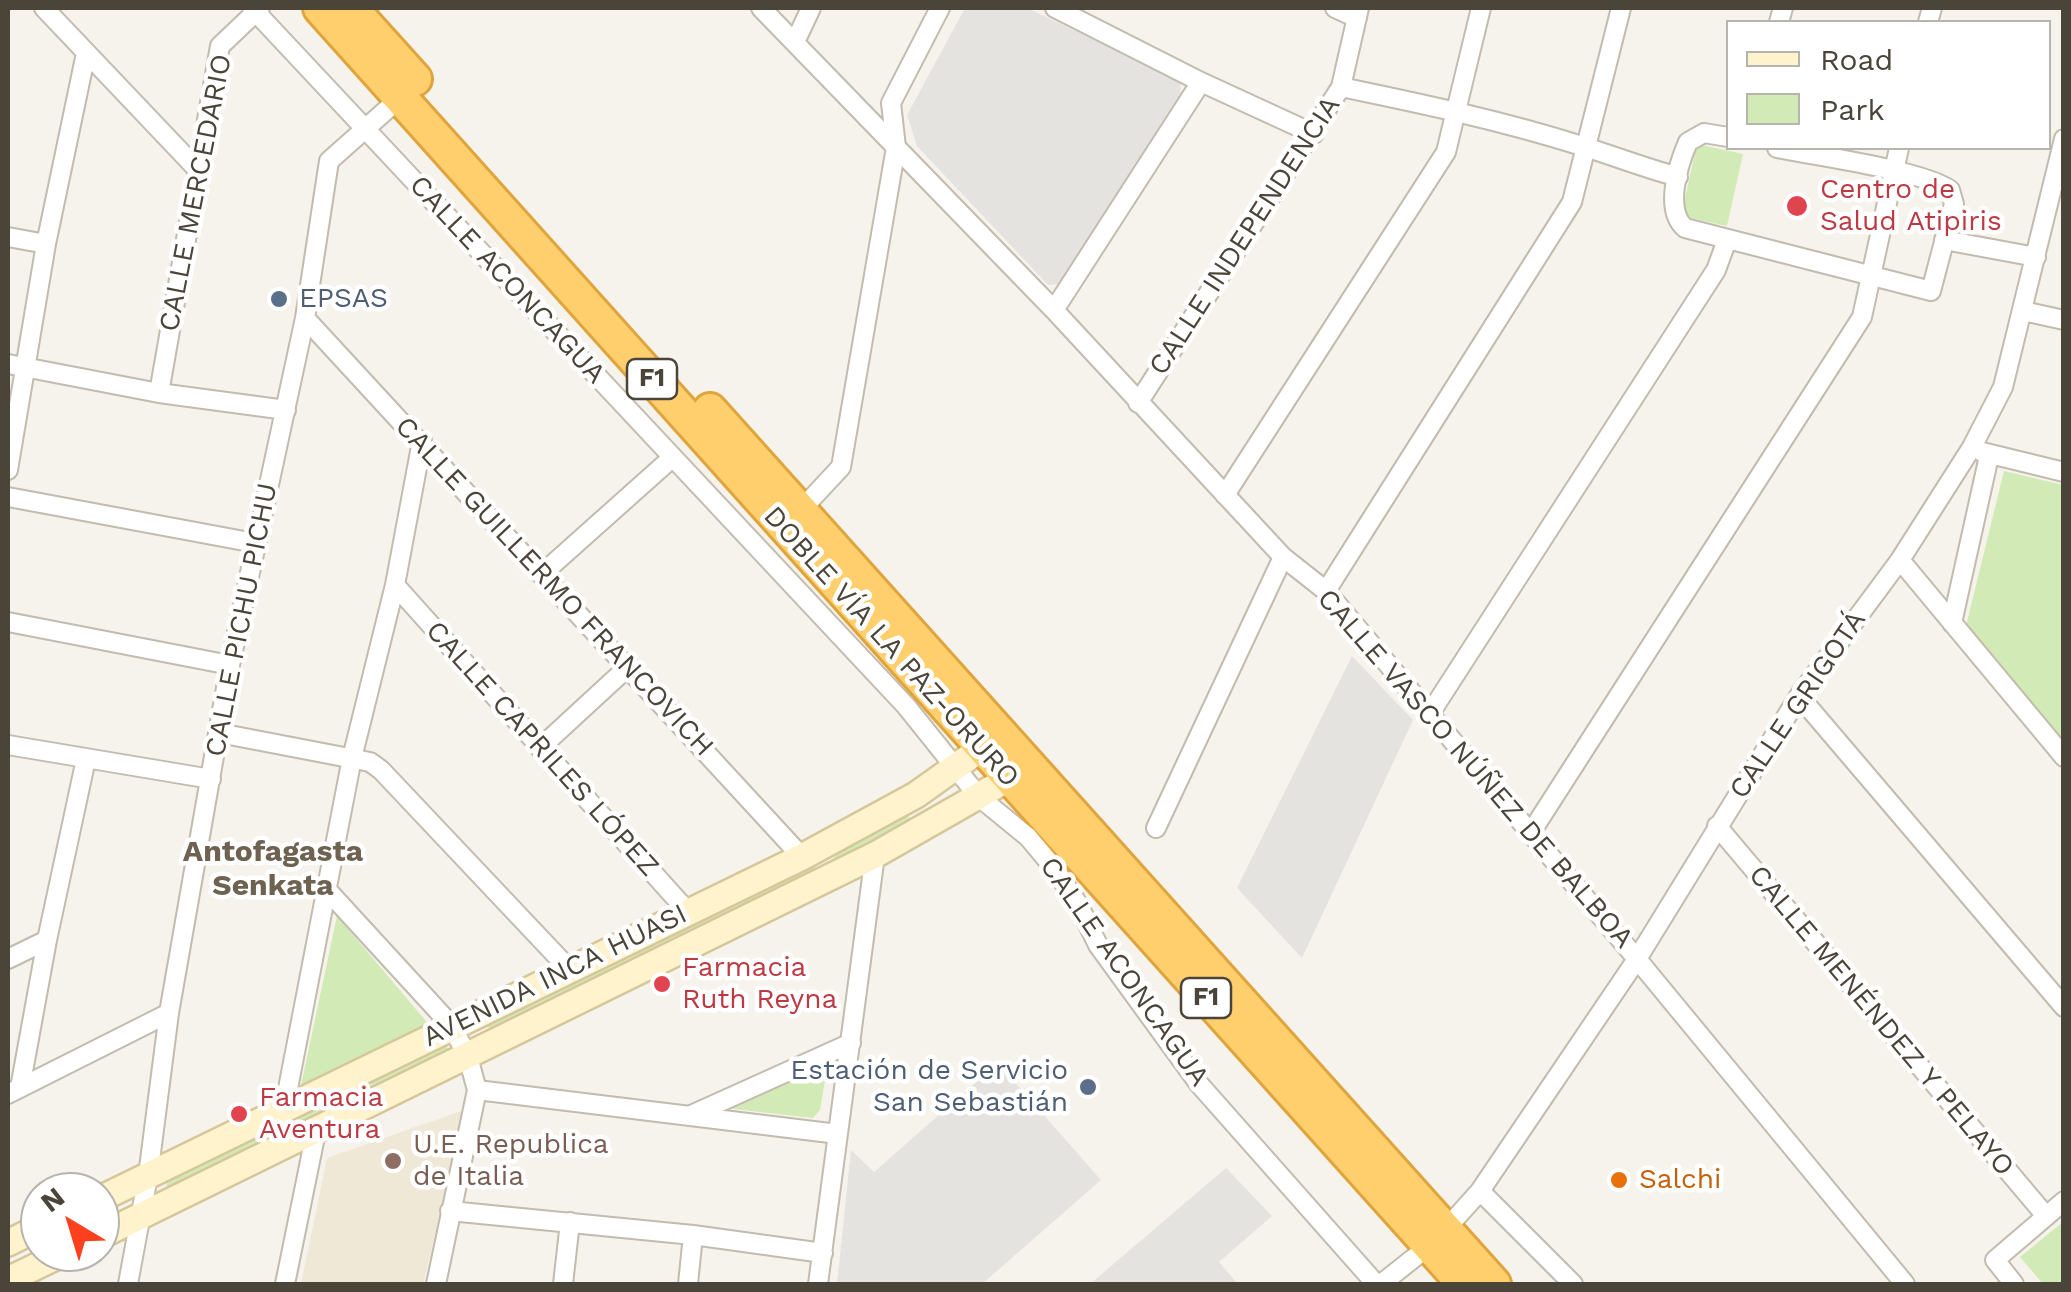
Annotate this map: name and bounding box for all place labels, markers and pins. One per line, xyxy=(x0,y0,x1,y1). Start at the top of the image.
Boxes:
place label: Centro de Salud Atipiris xyxy=(1820,173,2002,239)
marker: Centro de Salud Atipiris xyxy=(1784,193,1810,219)
place label: EPSAS xyxy=(299,282,388,316)
marker: EPSAS xyxy=(268,288,290,310)
place label: Farmacia Ruth Reyna xyxy=(682,951,837,1017)
marker: Farmacia Ruth Reyna xyxy=(651,973,673,995)
place label: Estación de Servicio San Sebastián xyxy=(790,1054,1068,1120)
marker: Estación de Servicio San Sebastián xyxy=(1077,1076,1099,1098)
place label: Farmacia Aventura xyxy=(259,1081,383,1147)
marker: Farmacia Aventura xyxy=(228,1103,250,1125)
place label: U.E. Republica de Italia xyxy=(413,1128,609,1194)
marker: U.E. Republica de Italia xyxy=(382,1150,404,1172)
place label: Salchi xyxy=(1639,1163,1722,1197)
marker: Salchi xyxy=(1608,1169,1630,1191)

